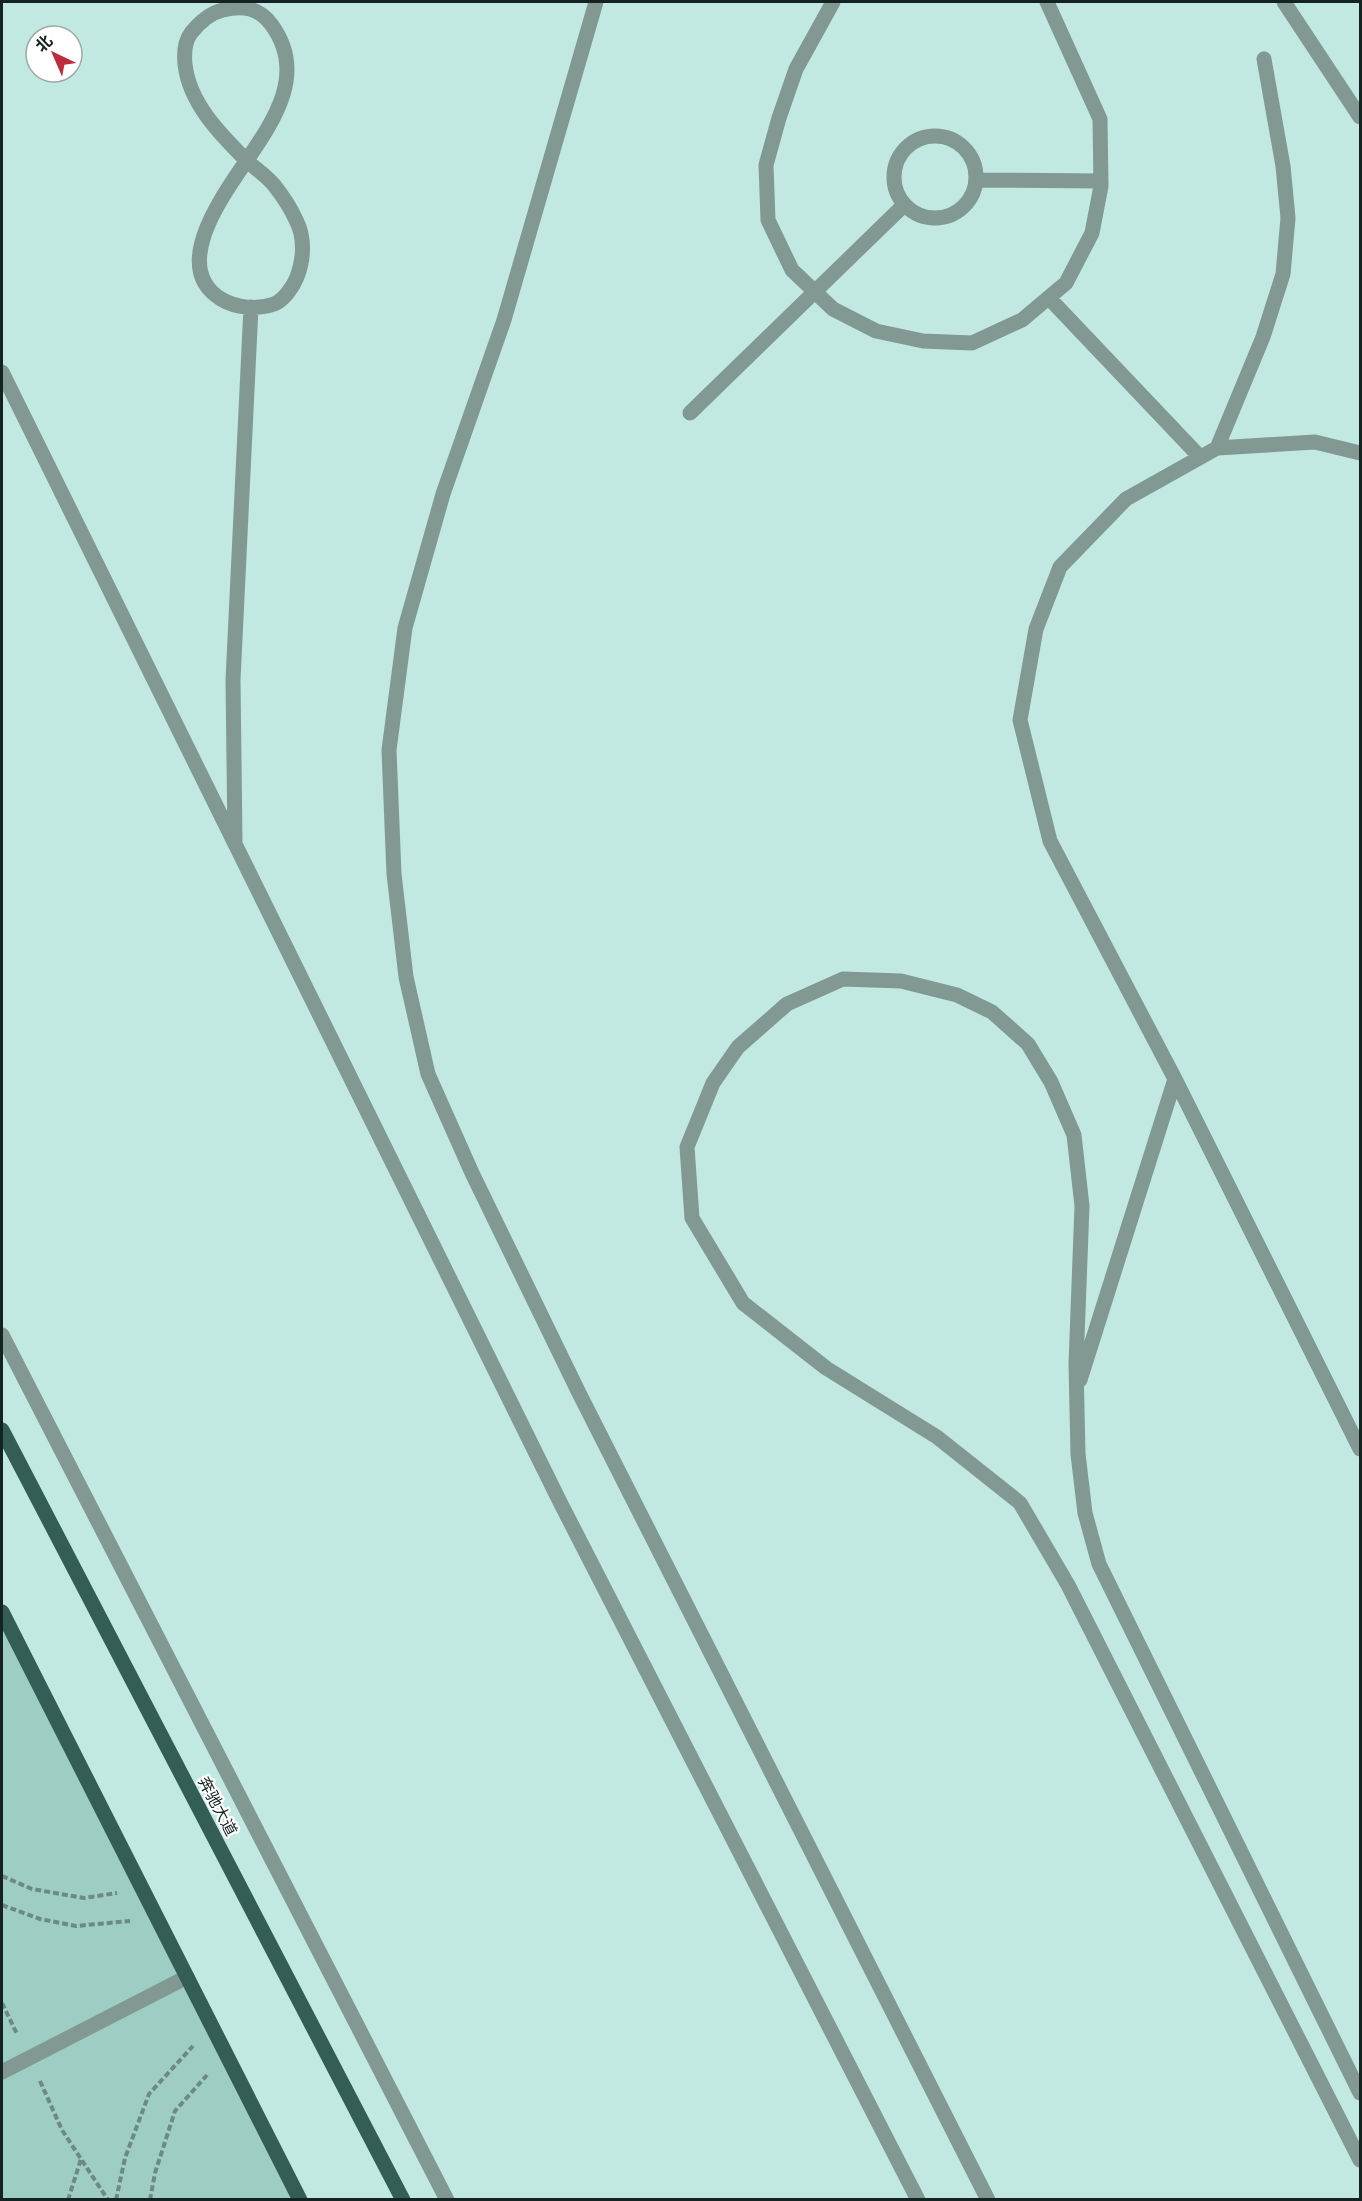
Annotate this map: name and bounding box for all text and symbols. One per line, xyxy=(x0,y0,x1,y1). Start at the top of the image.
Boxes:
north arrow xyxy=(24,24,84,84)
text: 北 xyxy=(32,31,56,55)
street label: 奔驰大道 xyxy=(195,1774,241,1838)

